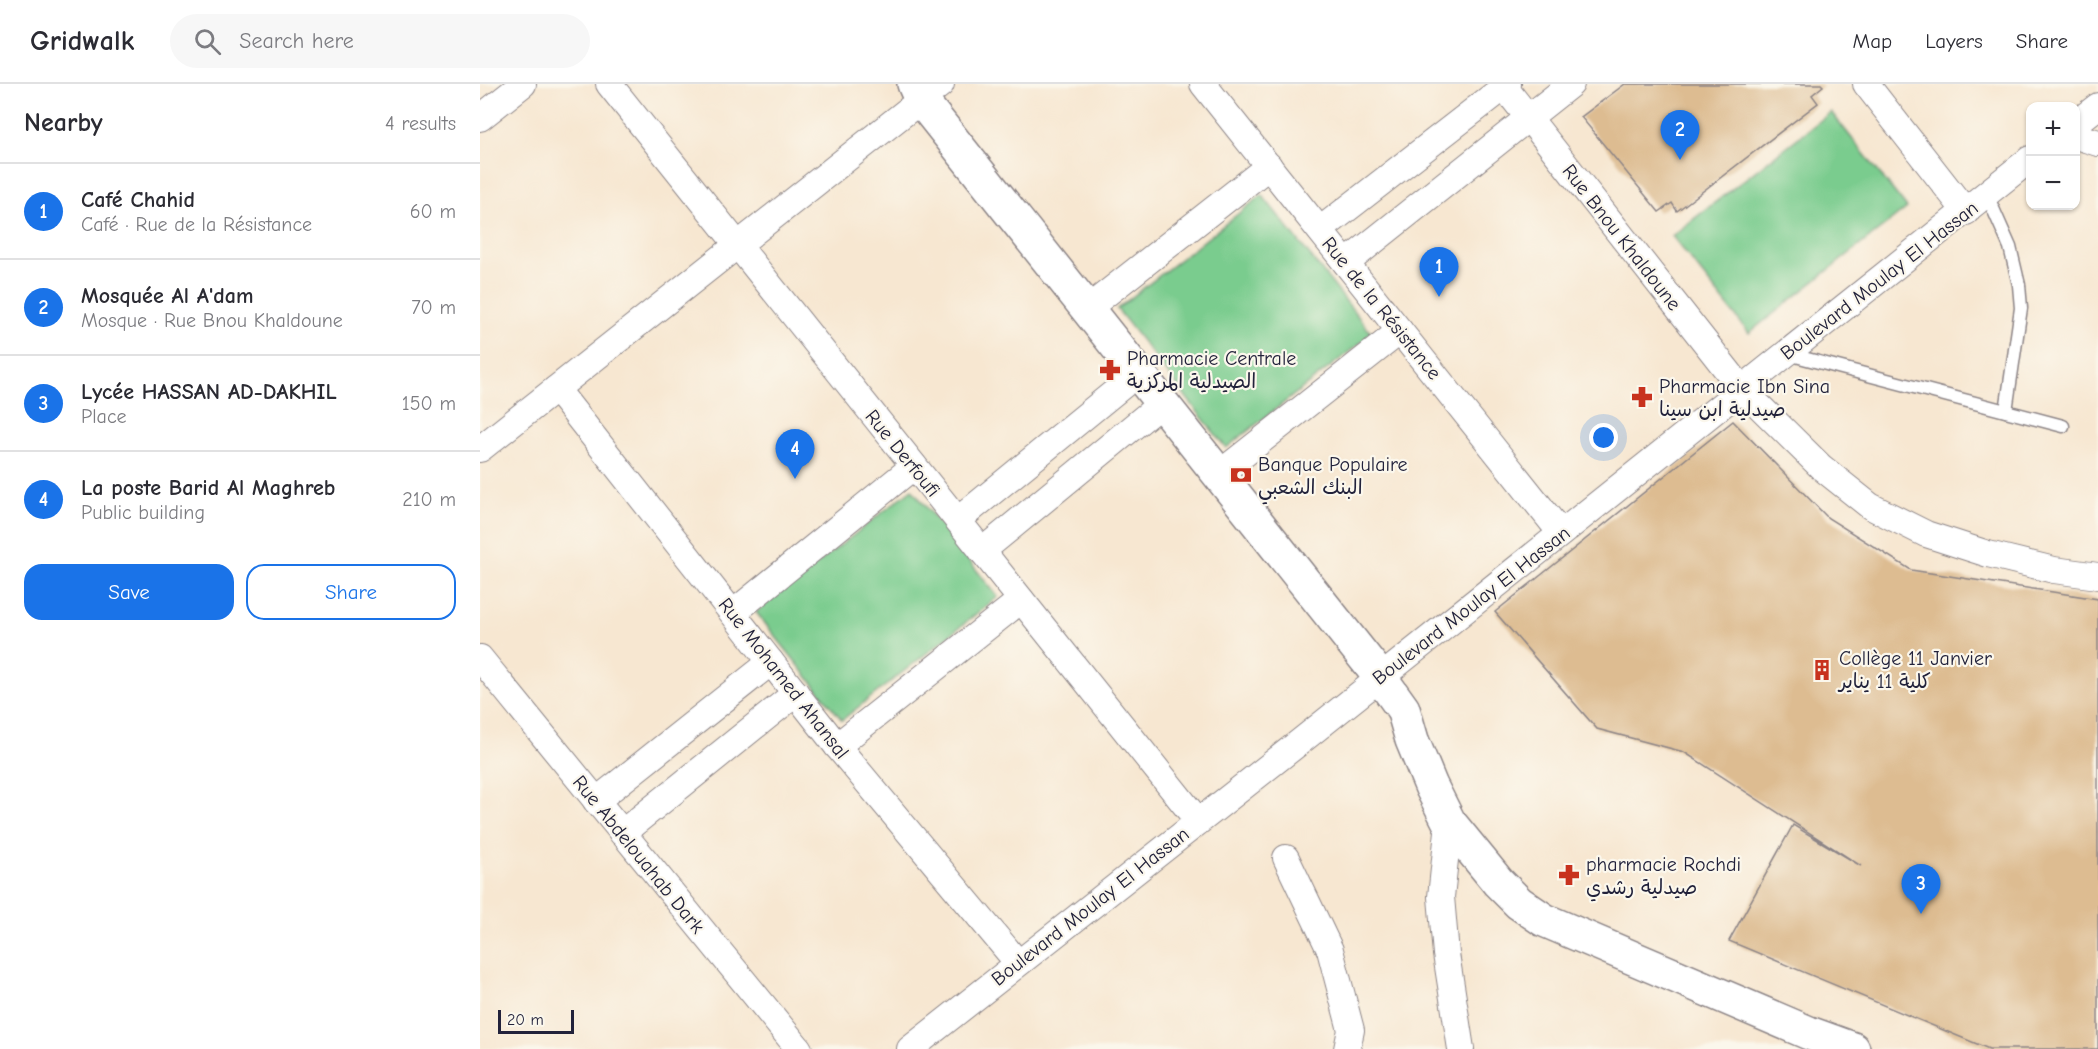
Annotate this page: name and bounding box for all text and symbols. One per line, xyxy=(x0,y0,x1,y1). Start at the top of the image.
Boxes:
search box xyxy=(170,14,590,68)
text: Gridwalk xyxy=(30,25,134,57)
icon: search xyxy=(191,25,224,58)
text: Search here xyxy=(239,28,354,54)
text: Map xyxy=(1853,29,1892,53)
text: Layers xyxy=(1925,29,1983,53)
text: Share xyxy=(2016,29,2068,53)
map controls xyxy=(2026,102,2080,210)
button: + xyxy=(2026,102,2080,156)
text: Nearby xyxy=(24,108,103,138)
pin: 2 xyxy=(1660,110,1700,160)
text: 4 results xyxy=(385,112,456,135)
button: − xyxy=(2026,156,2080,210)
street label: Rue Bnou Khaldoune xyxy=(1557,160,1686,315)
text: Café Chahid xyxy=(81,187,195,213)
street label: Boulevard Moulay El Hassan xyxy=(1776,196,1983,365)
text: 1 xyxy=(40,200,47,223)
text: 60 m xyxy=(410,200,456,223)
text: Café · Rue de la Résistance xyxy=(81,213,312,236)
street label: Rue de la Résistance xyxy=(1317,232,1446,384)
pin: 1 xyxy=(1420,248,1458,297)
text: Mosquée Al A'dam xyxy=(81,283,254,309)
text: 2 xyxy=(39,296,48,319)
text: 70 m xyxy=(411,296,456,319)
text: Mosque · Rue Bnou Khaldoune xyxy=(81,309,343,332)
place label: Pharmacie Centrale الصيدلية المركزية xyxy=(1127,347,1296,393)
pharmacy icon: Pharmacie Centrale الصيدلية المركزية xyxy=(1098,358,1122,382)
place label: Pharmacie Ibn Sina صيدلية ابن سينا xyxy=(1659,375,1830,421)
text: Lycée HASSAN AD-DAKHIL xyxy=(81,379,337,405)
pharmacy icon: Pharmacie Ibn Sina صيدلية ابن سينا xyxy=(1630,385,1654,409)
text: 3 xyxy=(39,392,48,415)
text: 150 m xyxy=(402,392,456,415)
text: Place xyxy=(81,405,127,428)
street label: Rue Derfoufi xyxy=(860,405,945,502)
your location xyxy=(1589,423,1618,452)
pin: 4 xyxy=(776,430,814,479)
place label: Banque Populaire البنك الشعبي xyxy=(1258,453,1408,505)
bank icon: Banque Populaire البنك الشعبي xyxy=(1229,463,1253,487)
text: La poste Barid Al Maghreb xyxy=(81,475,335,501)
text: 4 xyxy=(39,488,48,511)
text: 210 m xyxy=(402,488,456,511)
text: Public building xyxy=(81,501,205,524)
street label: Boulevard Moulay El Hassan xyxy=(1368,521,1575,690)
button: Save xyxy=(24,564,234,620)
button: Share xyxy=(246,564,456,620)
street label: Rue Mohamed Ahansal xyxy=(714,593,854,763)
place label: Collège 11 Janvier كلية 11 يناير xyxy=(1837,647,1992,693)
building icon: Collège 11 Janvier كلية 11 يناير xyxy=(1810,658,1834,682)
street label: Rue Abdelouahab Dark xyxy=(568,771,709,938)
street label: Boulevard Moulay El Hassan xyxy=(987,822,1194,991)
place label: pharmacie Rochdi صيدلية رشدي xyxy=(1586,853,1741,902)
pharmacy icon: pharmacie Rochdi صيدلية رشدي xyxy=(1557,863,1581,887)
pin: 3 xyxy=(1902,864,1940,914)
scale bar xyxy=(498,1007,574,1034)
text: 20 m xyxy=(507,1011,544,1029)

